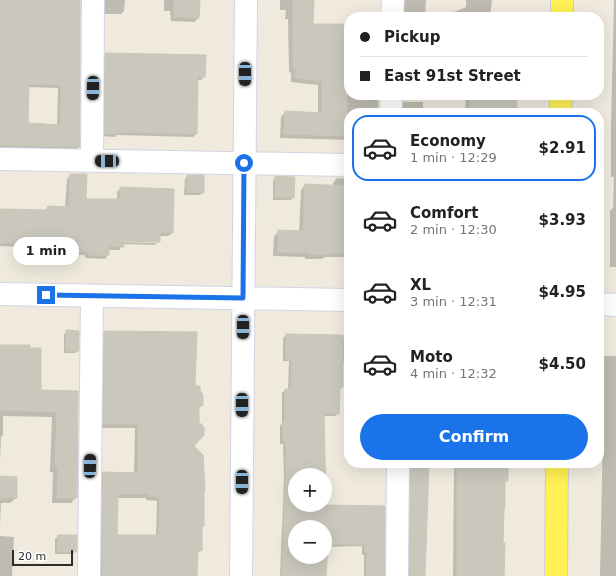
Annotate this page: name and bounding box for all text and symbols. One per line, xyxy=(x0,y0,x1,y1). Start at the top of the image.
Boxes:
text: Pickup xyxy=(384,28,440,46)
car xyxy=(239,62,251,86)
text: East 91st Street xyxy=(384,67,521,85)
car xyxy=(87,76,99,100)
icon: car xyxy=(362,130,398,166)
text: Economy xyxy=(410,132,486,150)
text: $2.91 xyxy=(539,139,586,157)
text: 1 min · 12:29 xyxy=(410,150,497,165)
route start xyxy=(235,154,253,172)
car xyxy=(95,155,119,167)
icon: car xyxy=(362,202,398,238)
text: Comfort xyxy=(410,204,478,222)
text: $3.93 xyxy=(539,211,586,229)
text: 2 min · 12:30 xyxy=(410,222,497,237)
callout: 1 min xyxy=(13,237,79,265)
text: 1 min xyxy=(26,243,66,258)
icon: car xyxy=(362,274,398,310)
text: XL xyxy=(410,276,431,294)
text: $4.95 xyxy=(539,283,586,301)
route end xyxy=(37,286,55,304)
text: 3 min · 12:31 xyxy=(410,294,497,309)
car xyxy=(237,315,249,339)
icon: car xyxy=(362,346,398,382)
text: Moto xyxy=(410,348,453,366)
text: $4.50 xyxy=(539,355,586,373)
text: 4 min · 12:32 xyxy=(410,366,497,381)
car xyxy=(236,393,248,417)
button: Confirm xyxy=(360,414,588,460)
car xyxy=(84,454,96,478)
map controls xyxy=(288,468,332,564)
button: + xyxy=(288,468,332,512)
car xyxy=(236,470,248,494)
button: − xyxy=(288,520,332,564)
scale bar xyxy=(12,548,73,567)
text: 20 m xyxy=(18,550,46,563)

